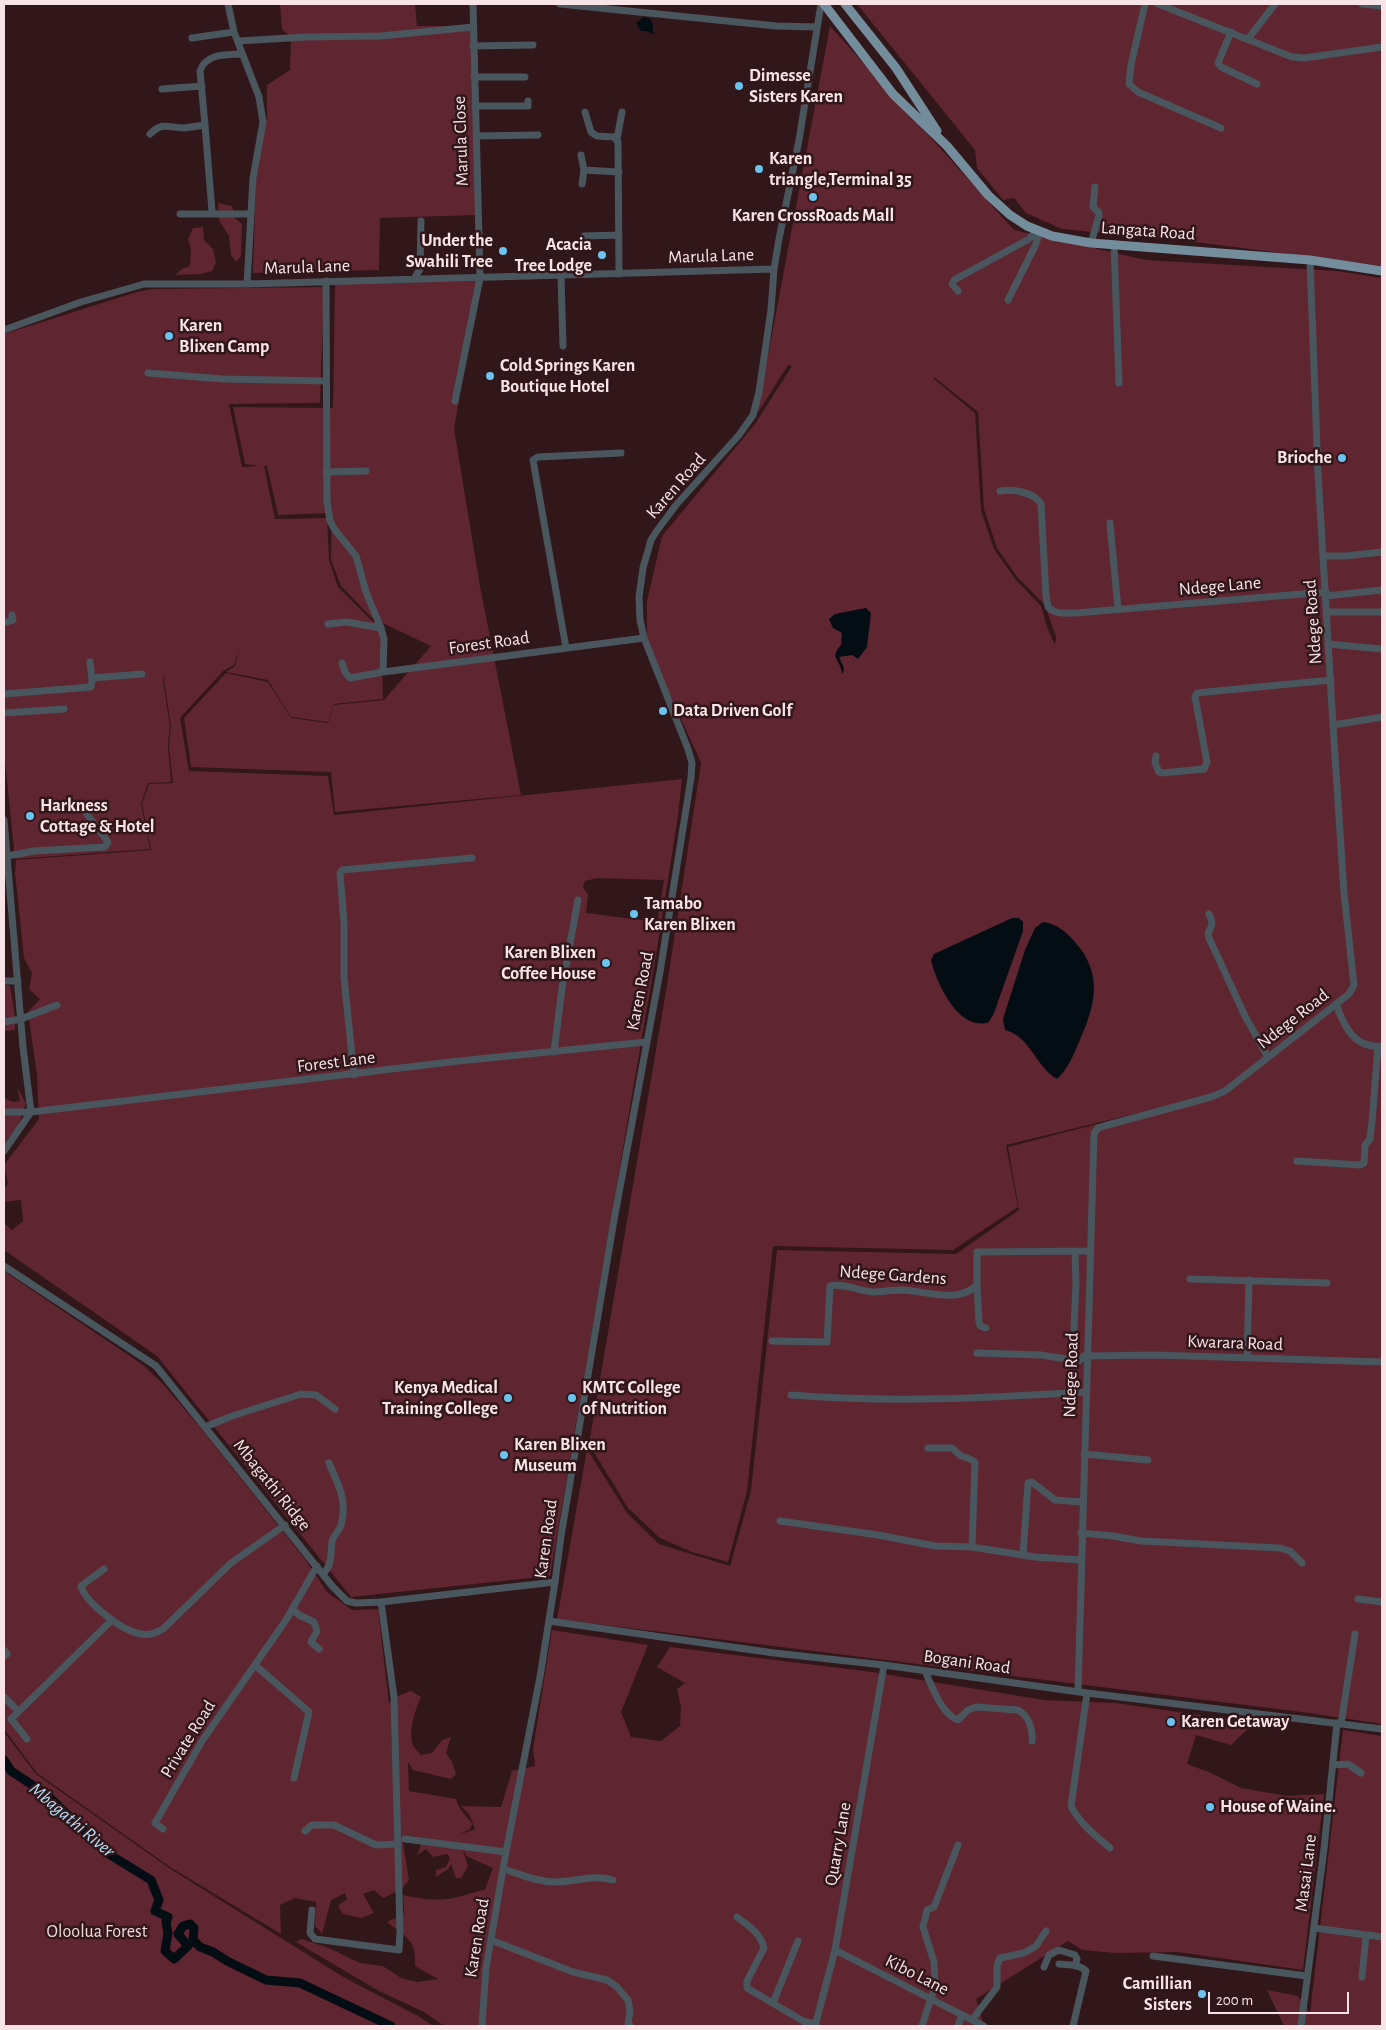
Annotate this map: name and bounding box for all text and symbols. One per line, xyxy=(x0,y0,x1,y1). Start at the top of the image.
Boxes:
place label: Dimesse Sisters Karen xyxy=(749,65,843,108)
marker: Dimesse Sisters Karen xyxy=(733,80,745,92)
street label: Marula Close xyxy=(449,95,473,187)
place label: Karen triangle,Terminal 35 xyxy=(769,148,912,190)
marker: Karen triangle,Terminal 35 xyxy=(753,163,765,175)
marker: Karen CrossRoads Mall xyxy=(807,191,819,203)
place label: Karen CrossRoads Mall xyxy=(732,205,894,227)
street label: Langata Road xyxy=(1100,217,1196,245)
place label: Under the Swahili Tree xyxy=(406,230,493,272)
place label: Acacia Tree Lodge xyxy=(515,234,592,276)
street label: Marula Lane xyxy=(668,244,754,268)
marker: Under the Swahili Tree xyxy=(497,245,509,257)
marker: Acacia Tree Lodge xyxy=(596,249,608,261)
street label: Marula Lane xyxy=(264,255,350,279)
place label: Karen Blixen Camp xyxy=(179,315,269,358)
marker: Karen Blixen Camp xyxy=(163,330,175,342)
place label: Cold Springs Karen Boutique Hotel xyxy=(500,355,635,398)
marker: Cold Springs Karen Boutique Hotel xyxy=(484,370,496,382)
place label: Brioche xyxy=(1277,447,1332,469)
street label: Karen Road xyxy=(642,449,710,523)
marker: Brioche xyxy=(1336,452,1348,464)
street label: Ndege Lane xyxy=(1178,572,1262,600)
street label: Ndege Road xyxy=(1299,579,1327,665)
street label: Forest Road xyxy=(447,627,531,659)
place label: Data Driven Golf xyxy=(673,700,792,722)
marker: Data Driven Golf xyxy=(657,705,669,717)
place label: Harkness Cottage & Hotel xyxy=(40,795,155,838)
marker: Harkness Cottage & Hotel xyxy=(24,810,36,822)
place label: Tamabo Karen Blixen xyxy=(644,893,736,936)
marker: Tamabo Karen Blixen xyxy=(628,908,640,920)
place label: Karen Blixen Coffee House xyxy=(501,942,596,984)
street label: Karen Road xyxy=(622,950,658,1032)
marker: Karen Blixen Coffee House xyxy=(600,957,612,969)
street label: Ndege Road xyxy=(1253,984,1333,1054)
street label: Forest Lane xyxy=(296,1046,376,1078)
street label: Ndege Gardens xyxy=(839,1260,947,1290)
street label: Kwarara Road xyxy=(1187,1331,1283,1355)
street label: Ndege Road xyxy=(1059,1332,1083,1418)
place label: Kenya Medical Training College xyxy=(382,1377,498,1420)
place label: KMTC College of Nutrition xyxy=(582,1377,680,1420)
marker: Kenya Medical Training College xyxy=(502,1392,514,1404)
marker: KMTC College of Nutrition xyxy=(566,1392,578,1404)
place label: Karen Blixen Museum xyxy=(514,1434,606,1476)
street label: Mbagathi Ridge xyxy=(228,1435,316,1535)
marker: Karen Blixen Museum xyxy=(498,1449,510,1461)
street label: Karen Road xyxy=(530,1498,562,1580)
street label: Bogani Road xyxy=(922,1645,1012,1679)
street label: Private Road xyxy=(156,1696,220,1782)
place label: Karen Getaway xyxy=(1181,1711,1289,1733)
marker: Karen Getaway xyxy=(1165,1716,1177,1728)
water label: Mbagathi River xyxy=(25,1778,119,1862)
place label: House of Waine. xyxy=(1220,1796,1336,1818)
street label: Quarry Lane xyxy=(820,1801,856,1887)
marker: House of Waine. xyxy=(1204,1801,1216,1813)
street label: Masai Lane xyxy=(1291,1833,1321,1913)
street label: Karen Road xyxy=(460,1897,494,1979)
park label: Oloolua Forest xyxy=(47,1921,147,1943)
street label: Kibo Lane xyxy=(882,1950,952,2000)
place label: Camillian Sisters xyxy=(1123,1973,1192,2016)
scale bar xyxy=(1211,1982,1352,2014)
marker: Camillian Sisters xyxy=(1196,1988,1208,2000)
text: 200 m xyxy=(1216,1993,1253,2008)

